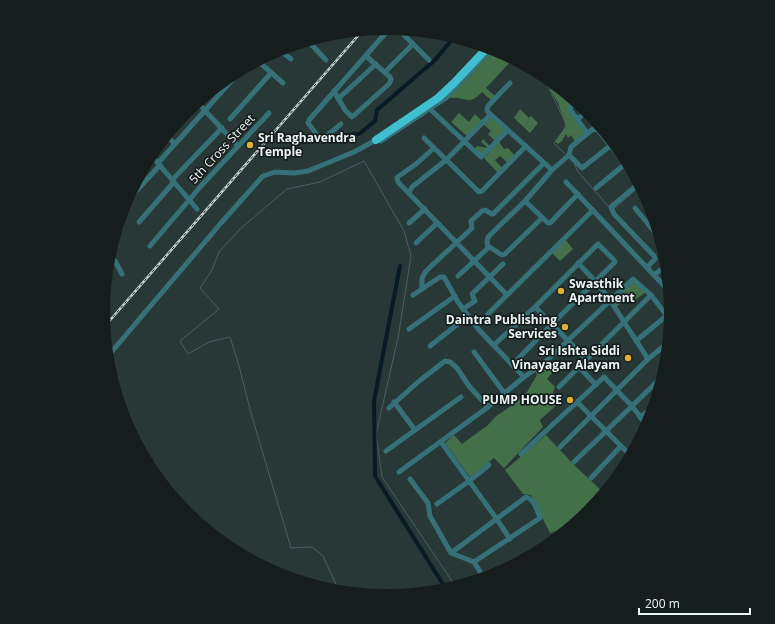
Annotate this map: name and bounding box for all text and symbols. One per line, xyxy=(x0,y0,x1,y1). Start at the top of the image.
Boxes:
street label: 5th Cross Street xyxy=(185,110,258,187)
place label: Sri Raghavendra Temple xyxy=(258,129,356,160)
marker: Sri Raghavendra Temple xyxy=(245,140,255,150)
place label: Swasthik Apartment xyxy=(569,275,635,306)
marker: Swasthik Apartment xyxy=(556,286,566,296)
place label: Daintra Publishing Services xyxy=(446,311,557,342)
marker: Daintra Publishing Services xyxy=(560,322,570,332)
place label: Sri Ishta Siddi Vinayagar Alayam xyxy=(512,342,620,373)
marker: Sri Ishta Siddi Vinayagar Alayam xyxy=(623,353,633,363)
place label: PUMP HOUSE xyxy=(482,391,562,408)
marker: PUMP HOUSE xyxy=(565,395,575,405)
scale bar xyxy=(639,590,750,616)
text: 200 m xyxy=(645,595,680,612)

